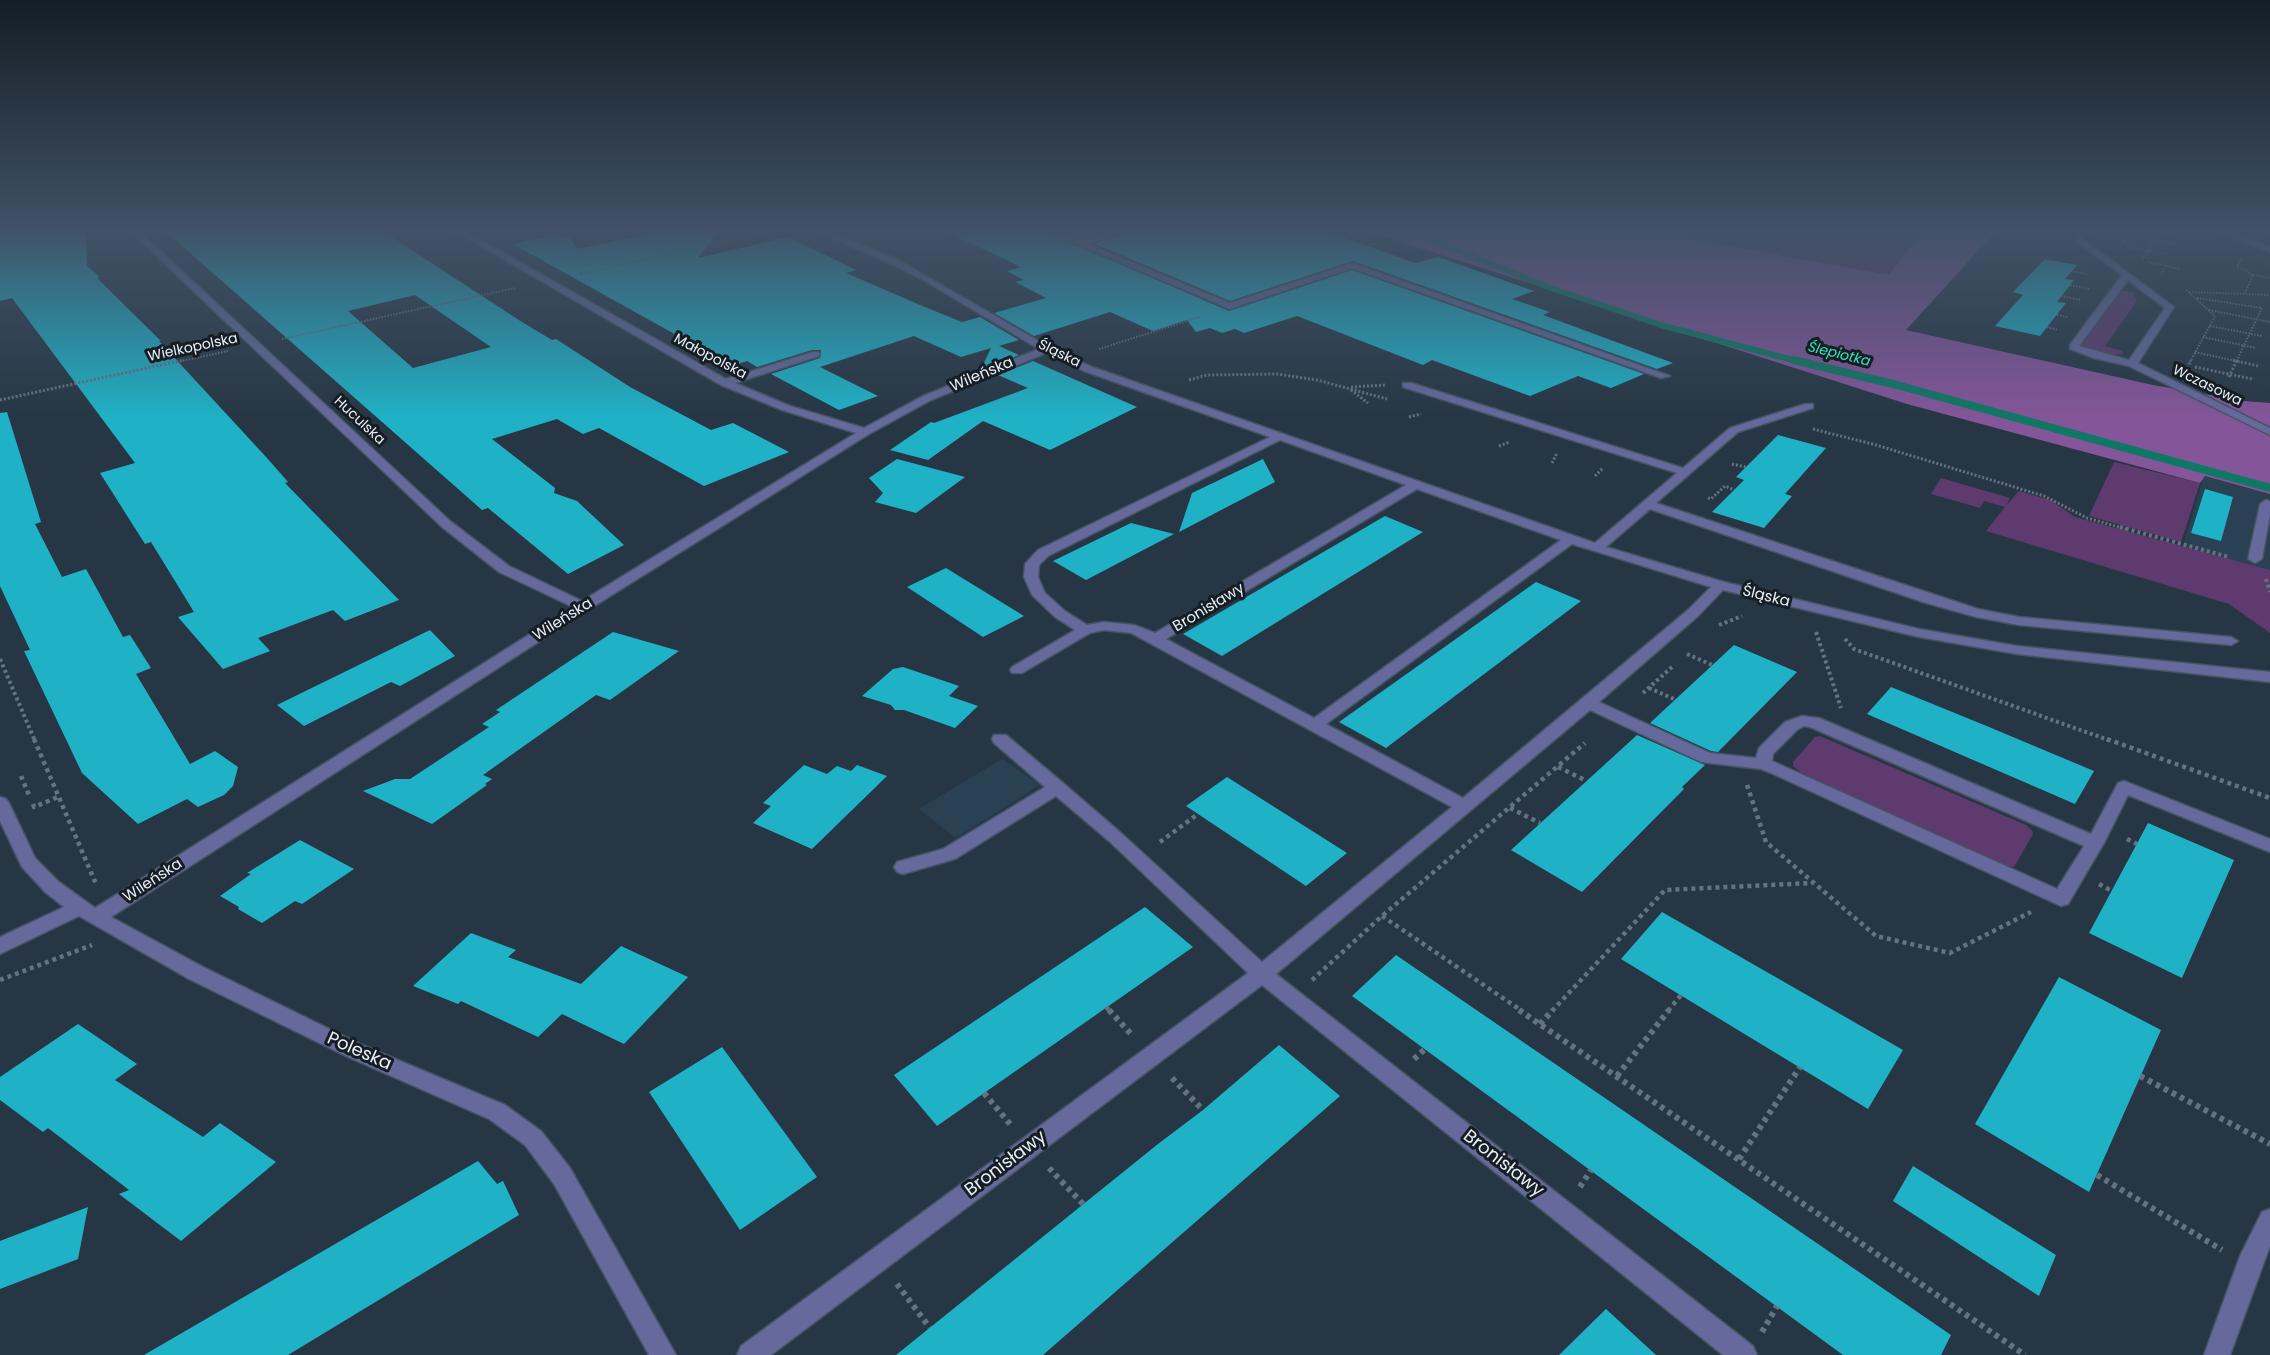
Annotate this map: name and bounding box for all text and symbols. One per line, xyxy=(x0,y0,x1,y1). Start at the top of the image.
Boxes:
street label: Wielkopolska xyxy=(147,330,239,366)
street label: Małopolska xyxy=(671,331,749,383)
street label: Śląska xyxy=(1035,337,1083,371)
water label: Ślepiotka xyxy=(1806,339,1872,371)
street label: Wileńska xyxy=(948,354,1016,396)
street label: Wczasowa xyxy=(2170,362,2244,410)
street label: Huculska xyxy=(330,393,388,449)
street label: Bronisławy xyxy=(1170,580,1248,636)
street label: Śląska xyxy=(1740,582,1792,612)
street label: Wileńska xyxy=(530,595,596,645)
street label: Wileńska xyxy=(120,855,186,907)
street label: Poleska xyxy=(323,1028,395,1076)
street label: Bronisławy xyxy=(961,1126,1051,1202)
street label: Bronisławy xyxy=(1458,1126,1548,1202)

